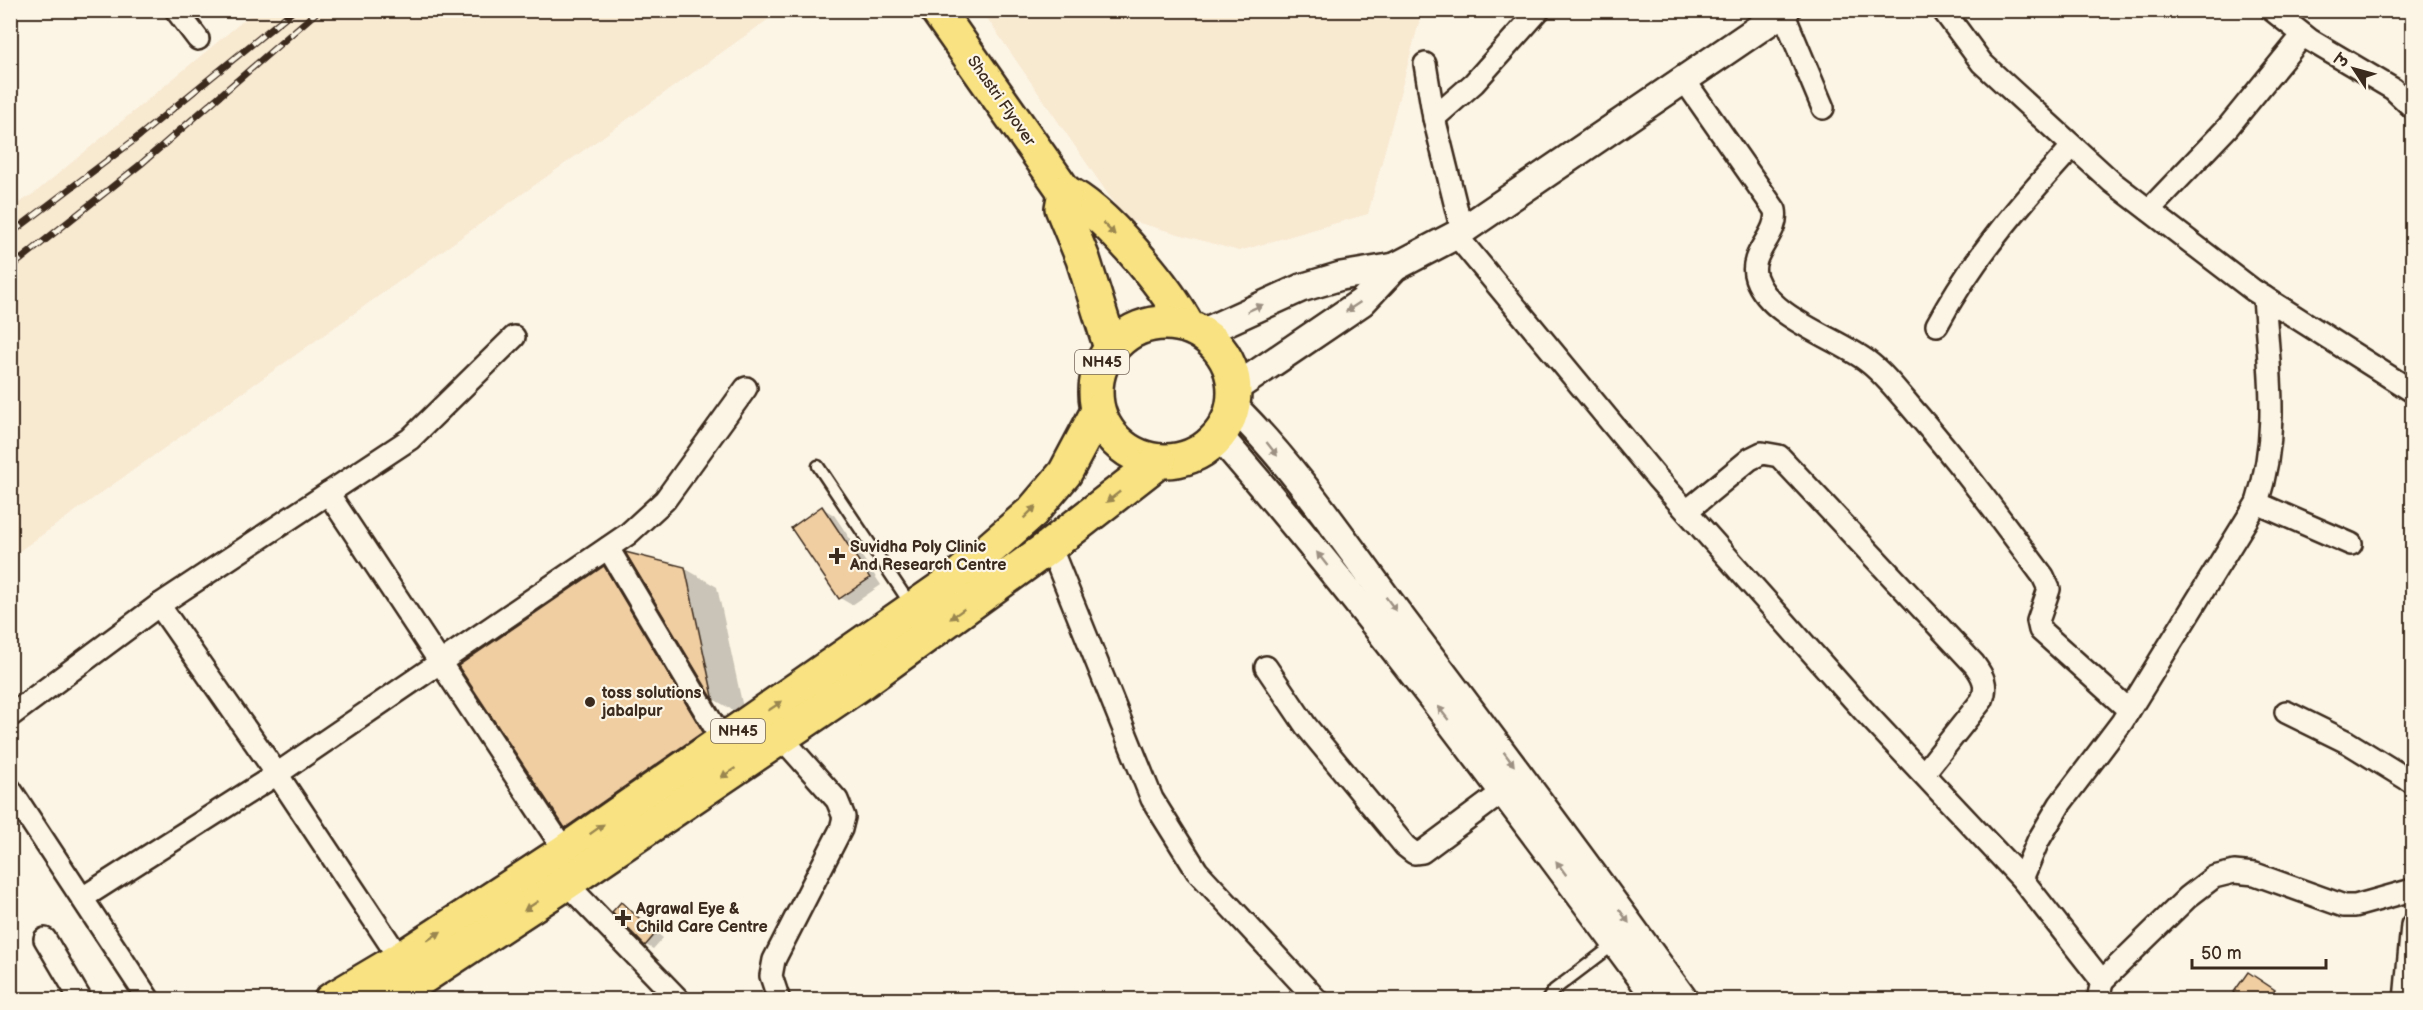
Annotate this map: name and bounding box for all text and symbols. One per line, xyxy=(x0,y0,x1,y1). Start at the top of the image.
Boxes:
north arrow xyxy=(2324,39,2384,99)
text: उ xyxy=(2331,50,2355,73)
street label: Shastri Flyover xyxy=(963,52,1039,150)
one-way arrow xyxy=(1102,221,1116,235)
one-way arrow xyxy=(1345,302,1361,313)
one-way arrow xyxy=(1247,304,1264,313)
road number: NH45 xyxy=(1075,350,1129,374)
one-way arrow xyxy=(1266,441,1279,457)
one-way arrow xyxy=(1105,491,1120,503)
one-way arrow xyxy=(1023,506,1037,520)
place label: Suvidha Poly Clinic And Research Centre xyxy=(849,538,1006,575)
marker: Suvidha Poly Clinic And Research Centre xyxy=(828,547,846,565)
one-way arrow xyxy=(1317,552,1329,567)
one-way arrow xyxy=(1384,596,1396,611)
one-way arrow xyxy=(949,608,965,620)
place label: toss solutions jabalpur xyxy=(601,684,702,721)
marker: toss solutions jabalpur xyxy=(583,695,597,709)
one-way arrow xyxy=(766,700,782,712)
one-way arrow xyxy=(1437,705,1449,720)
road number: NH45 xyxy=(711,719,765,743)
one-way arrow xyxy=(1502,751,1515,767)
one-way arrow xyxy=(720,767,736,779)
one-way arrow xyxy=(588,823,604,835)
one-way arrow xyxy=(1555,860,1567,875)
one-way arrow xyxy=(524,900,540,912)
place label: Agrawal Eye & Child Care Centre xyxy=(635,900,768,937)
one-way arrow xyxy=(1618,908,1630,924)
marker: Agrawal Eye & Child Care Centre xyxy=(614,909,632,927)
one-way arrow xyxy=(426,931,442,942)
scale bar xyxy=(2192,932,2326,970)
text: 50 m xyxy=(2201,943,2242,964)

